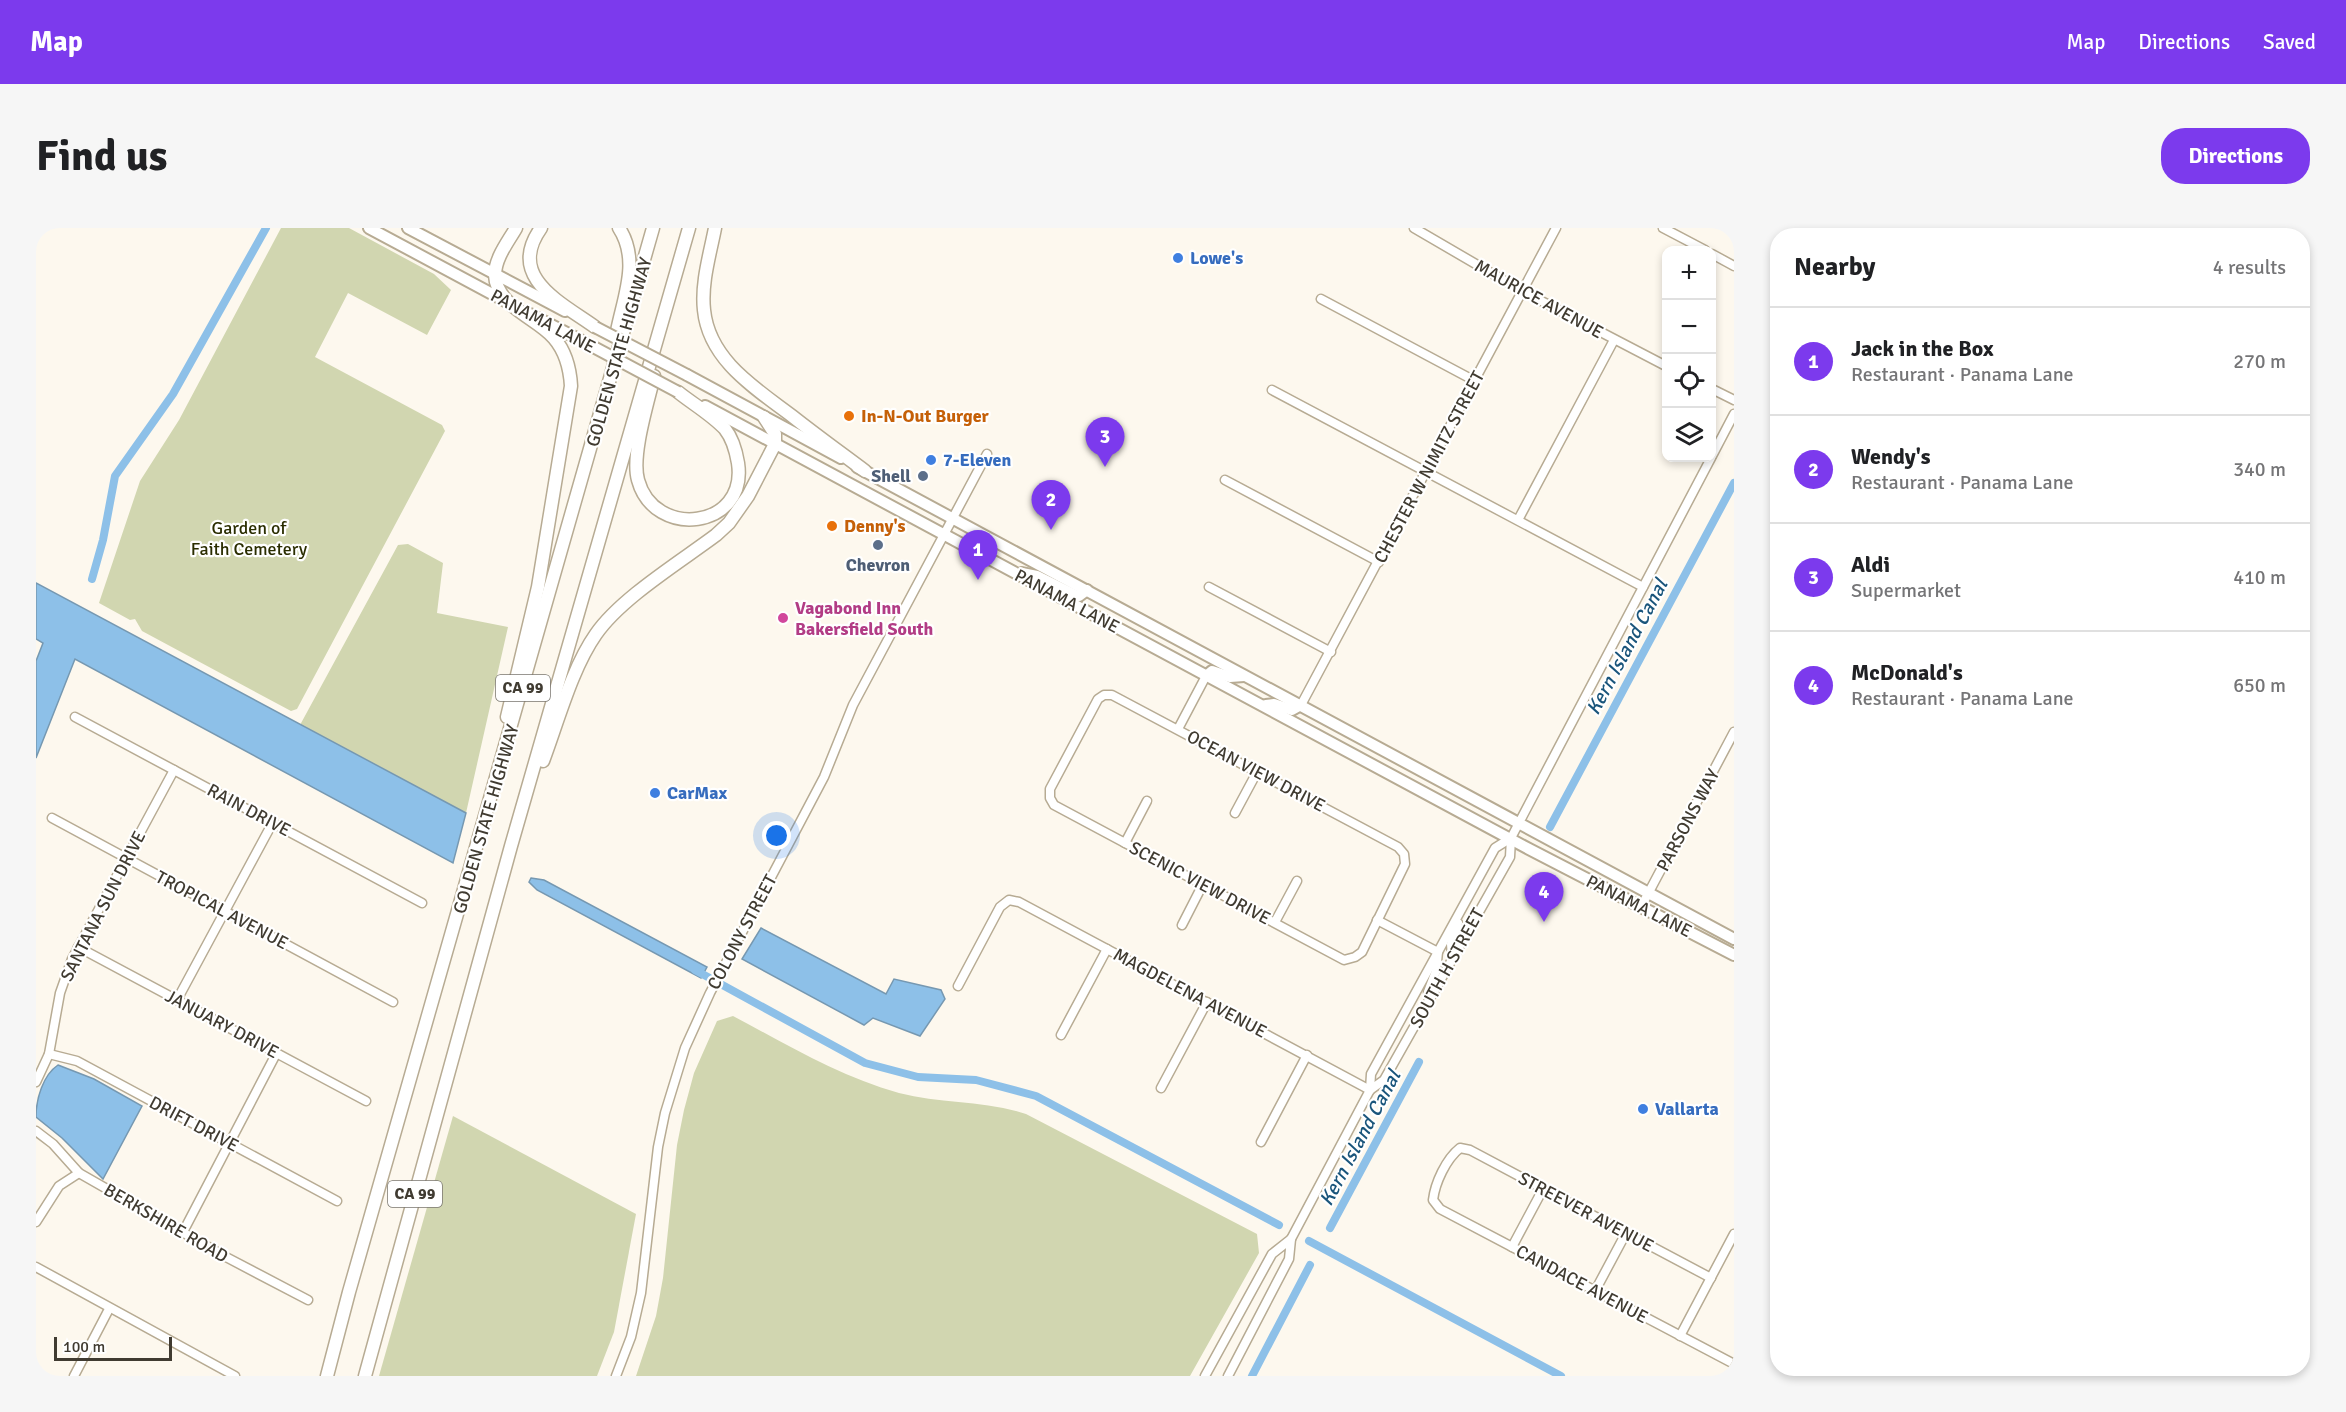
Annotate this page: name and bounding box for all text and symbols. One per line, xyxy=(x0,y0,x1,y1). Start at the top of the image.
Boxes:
text: Map xyxy=(30,25,83,59)
text: Map xyxy=(2067,29,2105,55)
text: Directions xyxy=(2138,29,2230,55)
text: Saved xyxy=(2263,29,2316,55)
button: Directions xyxy=(2161,128,2310,184)
text: Find us xyxy=(36,131,167,182)
map controls xyxy=(1662,246,1716,462)
button: + xyxy=(1662,246,1716,300)
place label: Lowe's xyxy=(1190,247,1243,269)
marker: Lowe's xyxy=(1171,251,1185,265)
text: Nearby xyxy=(1794,251,1875,283)
street label: GOLDEN STATE HIGHWAY xyxy=(581,255,657,449)
street label: MAURICE AVENUE xyxy=(1471,255,1607,343)
text: 4 results xyxy=(2213,255,2286,280)
street label: PANAMA LANE xyxy=(487,284,599,358)
button: − xyxy=(1662,300,1716,354)
text: Jack in the Box xyxy=(1851,335,1994,362)
text: 1 xyxy=(1808,349,1819,374)
text: 270 m xyxy=(2233,349,2286,374)
button: locate xyxy=(1662,354,1716,408)
text: Restaurant · Panama Lane xyxy=(1851,362,2074,387)
street label: CHESTER W NIMITZ STREET xyxy=(1369,367,1489,567)
place label: In-N-Out Burger xyxy=(861,405,990,427)
button: layers xyxy=(1662,408,1716,462)
marker: In-N-Out Burger xyxy=(842,409,856,423)
pin: 3 xyxy=(1086,418,1124,467)
text: Wendy's xyxy=(1851,443,1931,470)
place label: 7-Eleven xyxy=(943,449,1011,471)
marker: 7-Eleven xyxy=(924,453,938,467)
text: 2 xyxy=(1808,457,1819,482)
text: 340 m xyxy=(2233,457,2286,482)
place label: Shell xyxy=(871,465,911,487)
marker: Shell xyxy=(916,469,930,483)
text: Restaurant · Panama Lane xyxy=(1851,470,2074,495)
pin: 2 xyxy=(1032,480,1070,530)
place label: Denny's xyxy=(844,515,906,537)
park label: Garden of Faith Cemetery xyxy=(191,517,308,560)
marker: Denny's xyxy=(825,519,839,533)
pin: 1 xyxy=(958,530,998,580)
marker: Chevron xyxy=(871,538,885,552)
text: Aldi xyxy=(1851,551,1890,578)
place label: Chevron xyxy=(846,554,910,576)
street label: PANAMA LANE xyxy=(1011,564,1123,638)
text: 3 xyxy=(1808,565,1819,590)
text: 410 m xyxy=(2233,565,2286,590)
water label: Kern Island Canal xyxy=(1581,573,1674,719)
text: Supermarket xyxy=(1851,578,1961,603)
place label: Vagabond Inn Bakersfield South xyxy=(795,597,934,640)
marker: Vagabond Inn Bakersfield South xyxy=(776,611,790,625)
text: McDonald's xyxy=(1851,659,1963,686)
text: 4 xyxy=(1808,673,1819,698)
text: 650 m xyxy=(2233,673,2286,698)
road number: CA 99 xyxy=(496,675,550,701)
text: Restaurant · Panama Lane xyxy=(1851,686,2074,711)
street label: GOLDEN STATE HIGHWAY xyxy=(448,722,524,916)
street label: OCEAN VIEW DRIVE xyxy=(1183,725,1329,817)
street label: PARSONS WAY xyxy=(1652,765,1724,875)
street label: RAIN DRIVE xyxy=(203,779,295,841)
place label: CarMax xyxy=(667,782,728,804)
marker: CarMax xyxy=(648,786,662,800)
your location xyxy=(762,821,791,850)
street label: SANTANA SUN DRIVE xyxy=(56,827,150,985)
street label: SCENIC VIEW DRIVE xyxy=(1126,837,1274,929)
street label: TROPICAL AVENUE xyxy=(152,866,292,954)
street label: PANAMA LANE xyxy=(1583,870,1695,942)
street label: COLONY STREET xyxy=(702,871,782,993)
pin: 4 xyxy=(1524,872,1564,922)
street label: SOUTH H STREET xyxy=(1405,904,1489,1032)
street label: MAGDELENA AVENUE xyxy=(1110,943,1270,1043)
street label: JANUARY DRIVE xyxy=(161,985,283,1063)
water label: Kern Island Canal xyxy=(1314,1064,1407,1210)
street label: DRIFT DRIVE xyxy=(145,1091,243,1157)
place label: Vallarta xyxy=(1655,1098,1719,1120)
marker: Vallarta xyxy=(1636,1102,1650,1116)
street label: STREEVER AVENUE xyxy=(1515,1167,1657,1257)
street label: BERKSHIRE ROAD xyxy=(100,1179,232,1267)
road number: CA 99 xyxy=(388,1181,442,1207)
street label: CANDACE AVENUE xyxy=(1512,1240,1652,1328)
scale bar xyxy=(54,1334,172,1362)
text: 100 m xyxy=(63,1337,105,1357)

